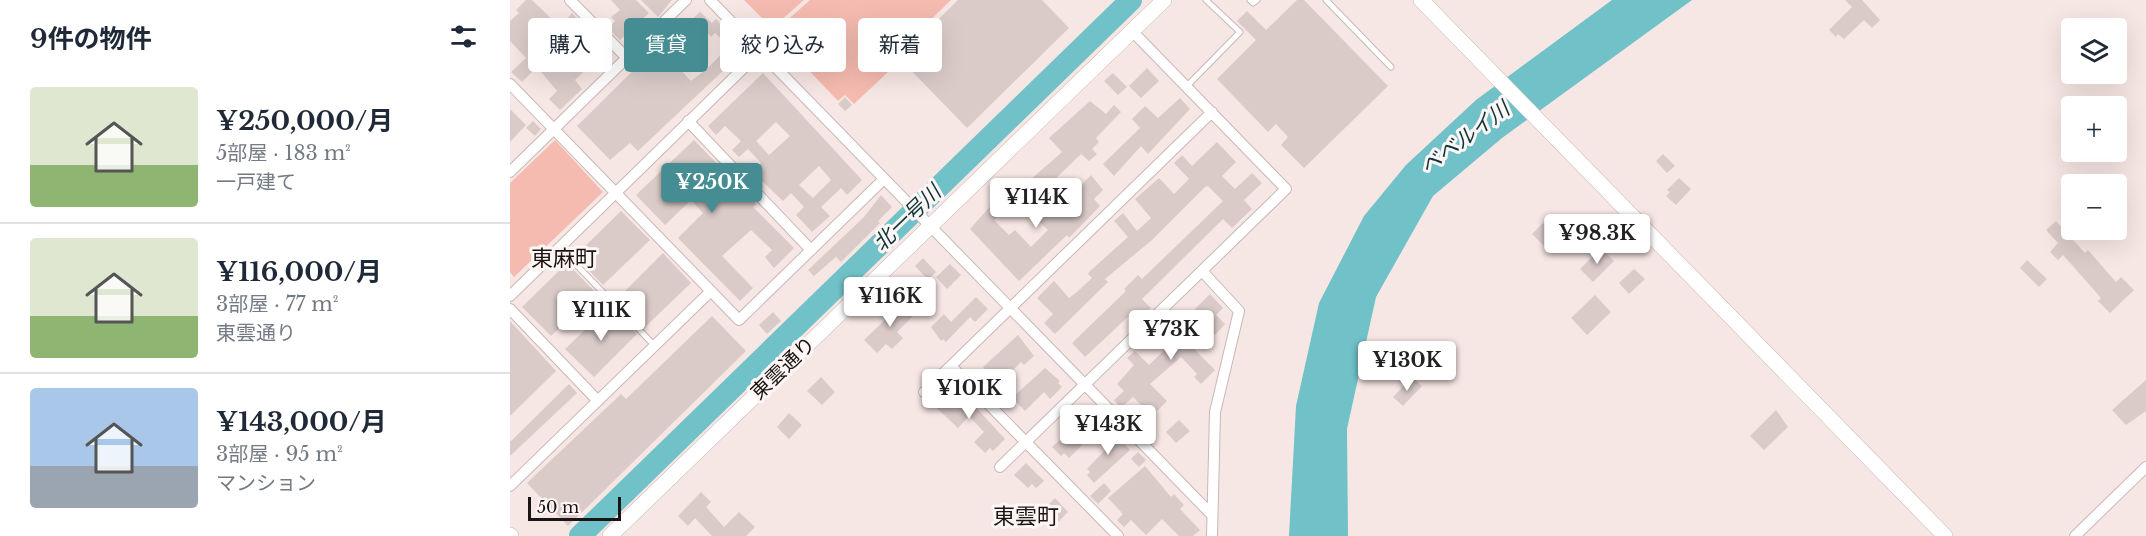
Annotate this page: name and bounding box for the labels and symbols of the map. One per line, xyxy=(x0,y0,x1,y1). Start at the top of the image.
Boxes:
water label: ベベルイ川 xyxy=(1415,95,1516,180)
pin: ¥250K xyxy=(670,163,754,214)
water label: 北一号川 xyxy=(868,178,948,257)
pin: ¥114K xyxy=(994,178,1078,229)
pin: ¥98.3K xyxy=(1548,214,1646,265)
district label: 東麻町 xyxy=(531,245,597,272)
pin: ¥116K xyxy=(848,277,932,328)
pin: ¥111K xyxy=(559,291,643,342)
pin: ¥73K xyxy=(1135,310,1207,361)
street label: 東雲通り xyxy=(746,332,820,404)
pin: ¥130K xyxy=(1365,341,1449,392)
pin: ¥101K xyxy=(927,369,1011,420)
pin: ¥143K xyxy=(1066,405,1150,456)
scale bar xyxy=(528,494,621,522)
district label: 東雲町 xyxy=(993,503,1059,530)

